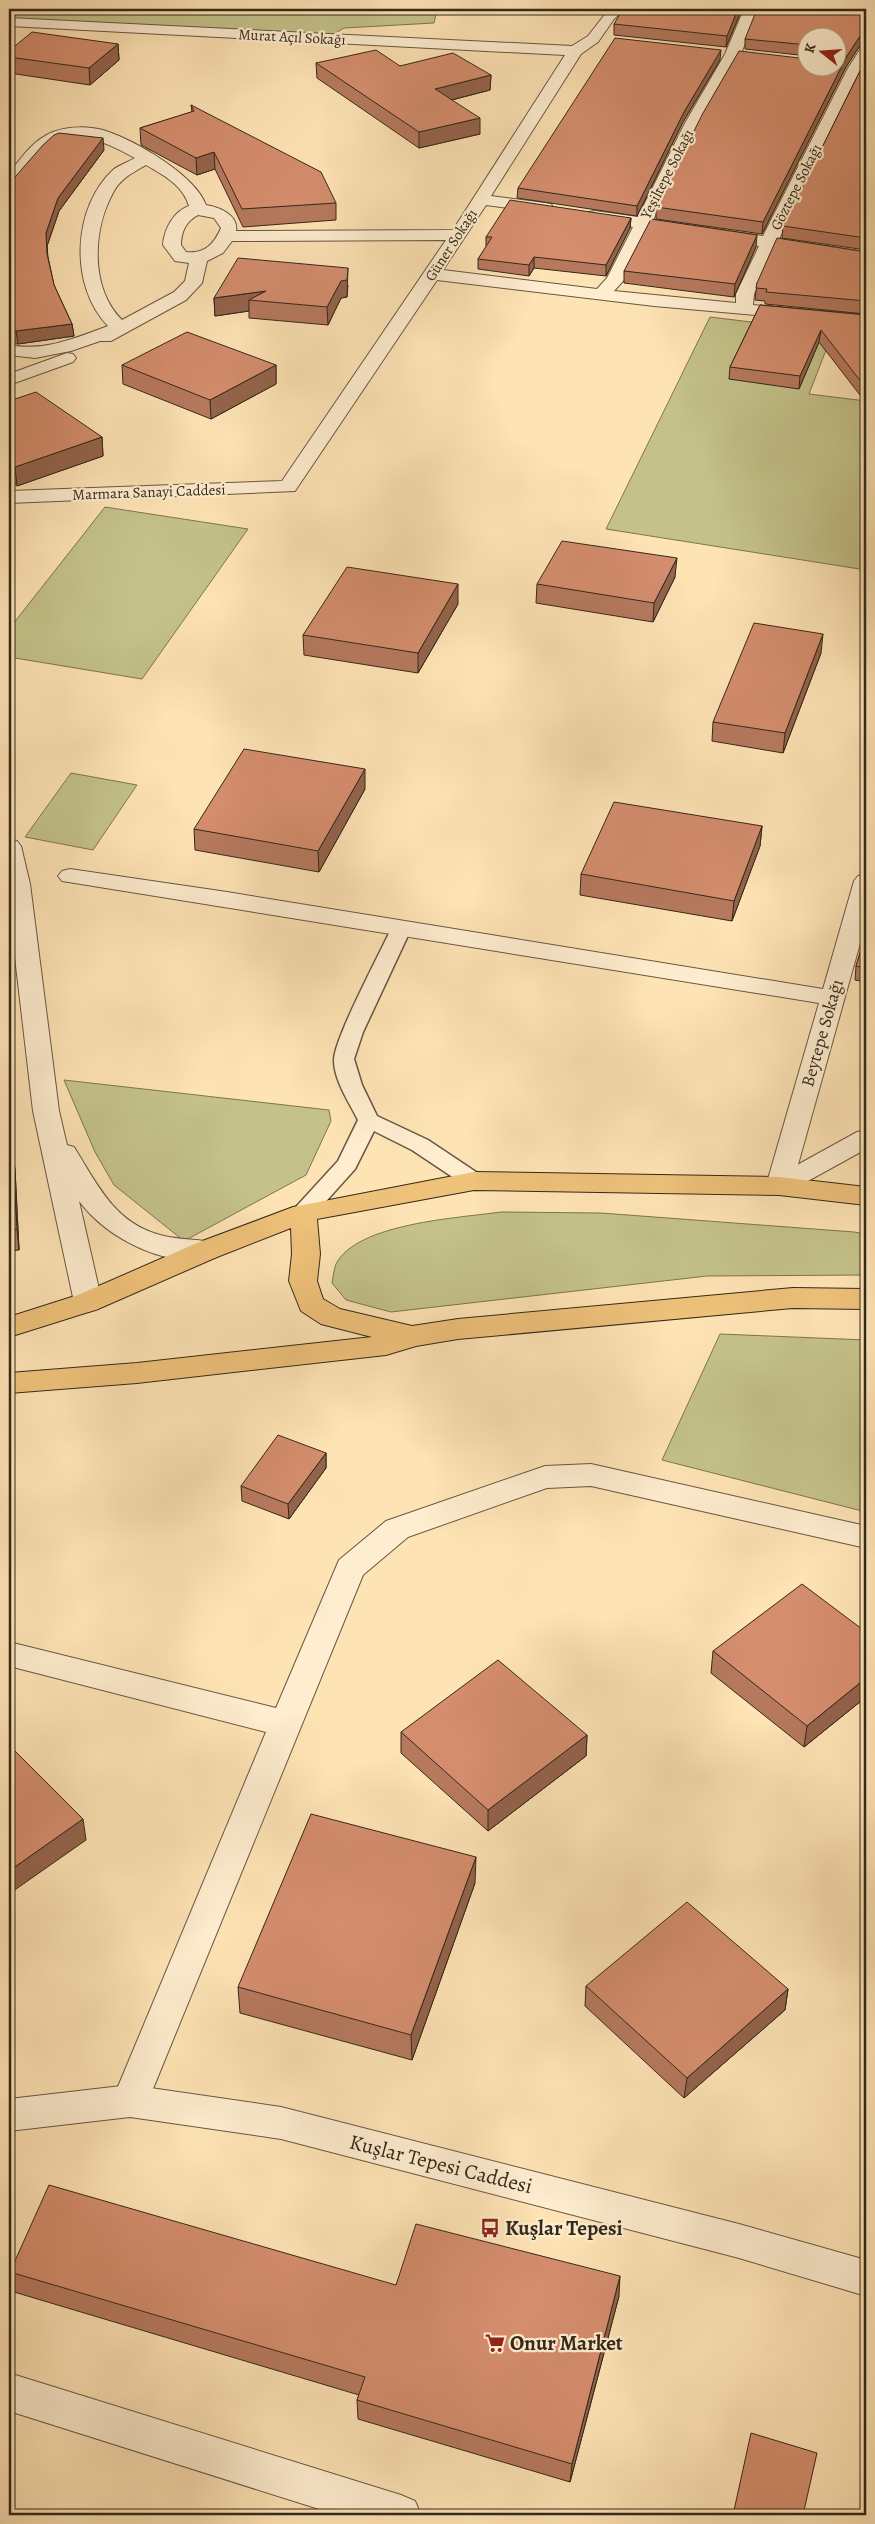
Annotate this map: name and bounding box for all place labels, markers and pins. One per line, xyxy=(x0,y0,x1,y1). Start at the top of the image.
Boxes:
place label: Kuşlar Tepesi xyxy=(505,2214,623,2242)
bus stop icon: Kuşlar Tepesi xyxy=(479,2217,501,2239)
place label: Onur Market xyxy=(510,2329,623,2357)
supermarket icon: Onur Market xyxy=(484,2332,506,2354)

